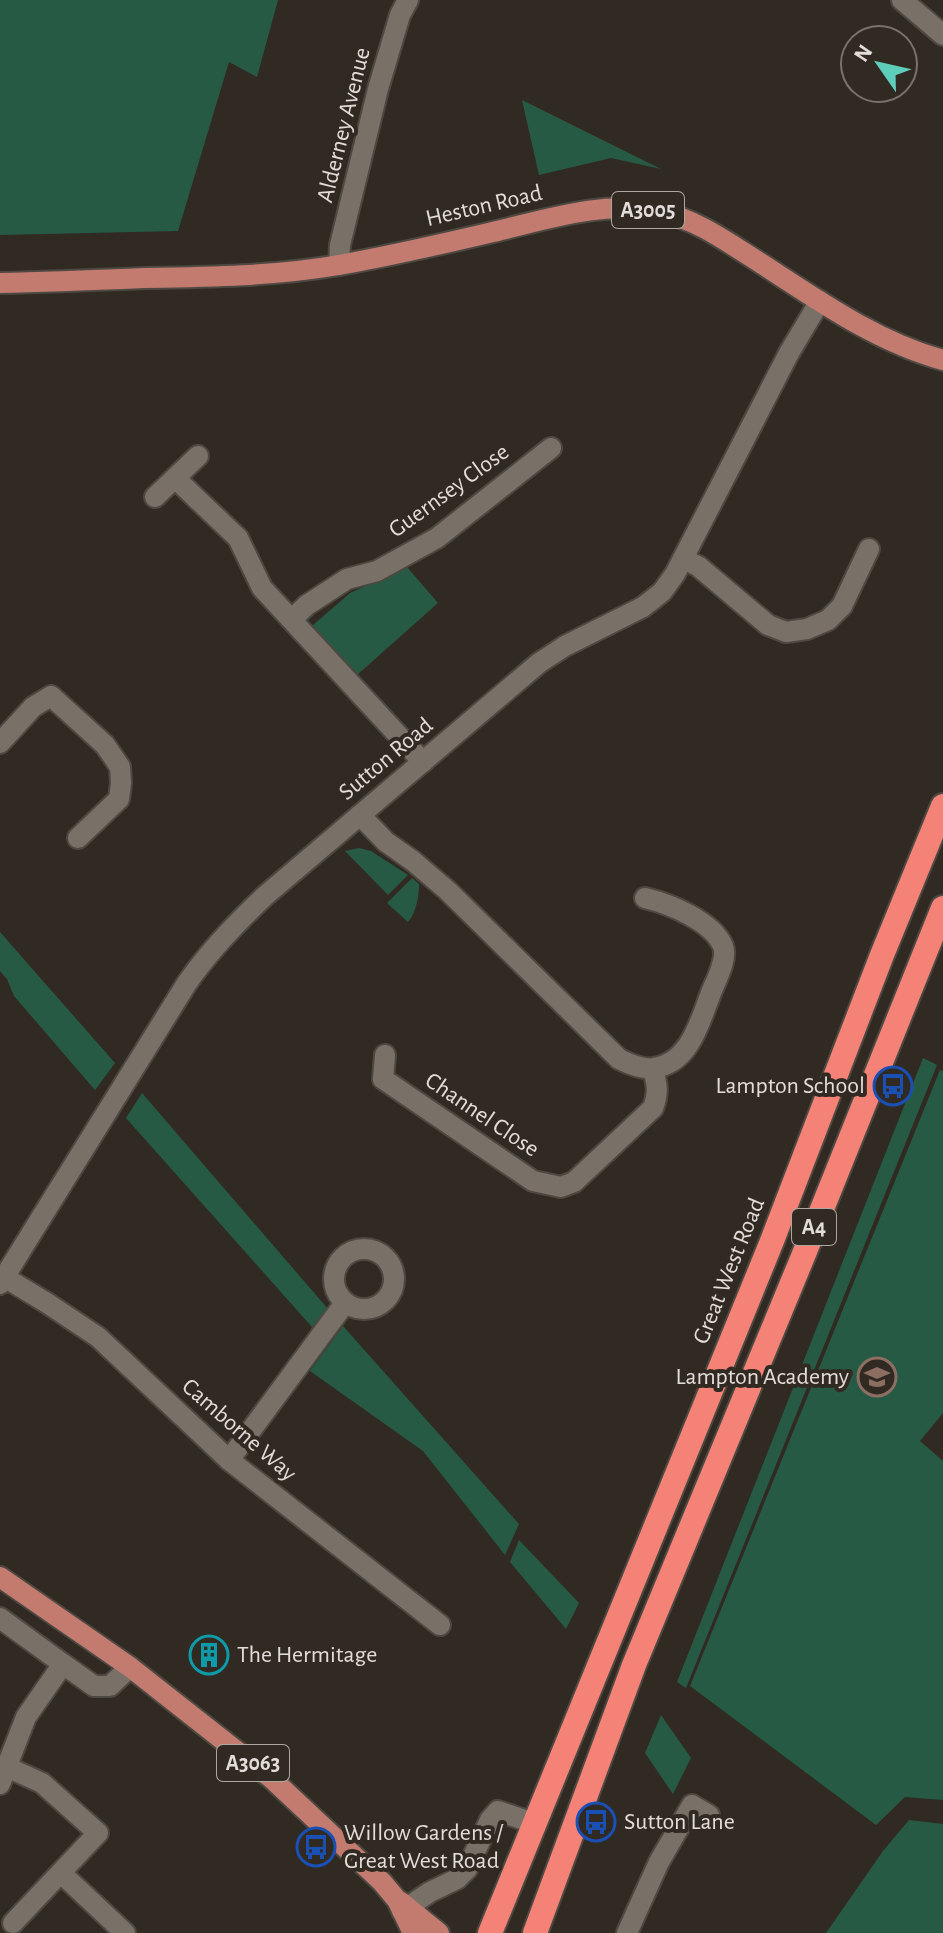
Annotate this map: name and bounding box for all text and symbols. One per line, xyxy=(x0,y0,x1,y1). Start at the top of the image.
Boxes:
north arrow xyxy=(839,24,919,104)
text: N xyxy=(850,41,877,66)
street label: Alderney Avenue xyxy=(313,45,375,205)
street label: Heston Road xyxy=(423,181,545,231)
road number: A3005 xyxy=(612,192,684,228)
street label: Guernsey Close xyxy=(385,440,513,542)
street label: Sutton Road xyxy=(335,713,437,805)
bus stop icon: Lampton School xyxy=(872,1065,914,1107)
street label: Channel Close xyxy=(421,1068,543,1162)
place label: Lampton School xyxy=(715,1074,865,1098)
street label: Great West Road xyxy=(689,1195,769,1347)
road number: A4 xyxy=(792,1209,836,1245)
school or university icon: Lampton Academy xyxy=(856,1356,898,1398)
place label: Lampton Academy xyxy=(676,1365,849,1389)
street label: Camborne Way xyxy=(177,1374,301,1486)
building icon: The Hermitage xyxy=(188,1634,230,1676)
place label: The Hermitage xyxy=(237,1643,377,1667)
road number: A3063 xyxy=(217,1745,289,1781)
bus stop icon: Sutton Lane xyxy=(575,1801,617,1843)
place label: Sutton Lane xyxy=(624,1810,735,1834)
place label: Willow Gardens / Great West Road xyxy=(344,1821,503,1873)
bus stop icon: Willow Gardens / Great West Road xyxy=(295,1826,337,1868)

